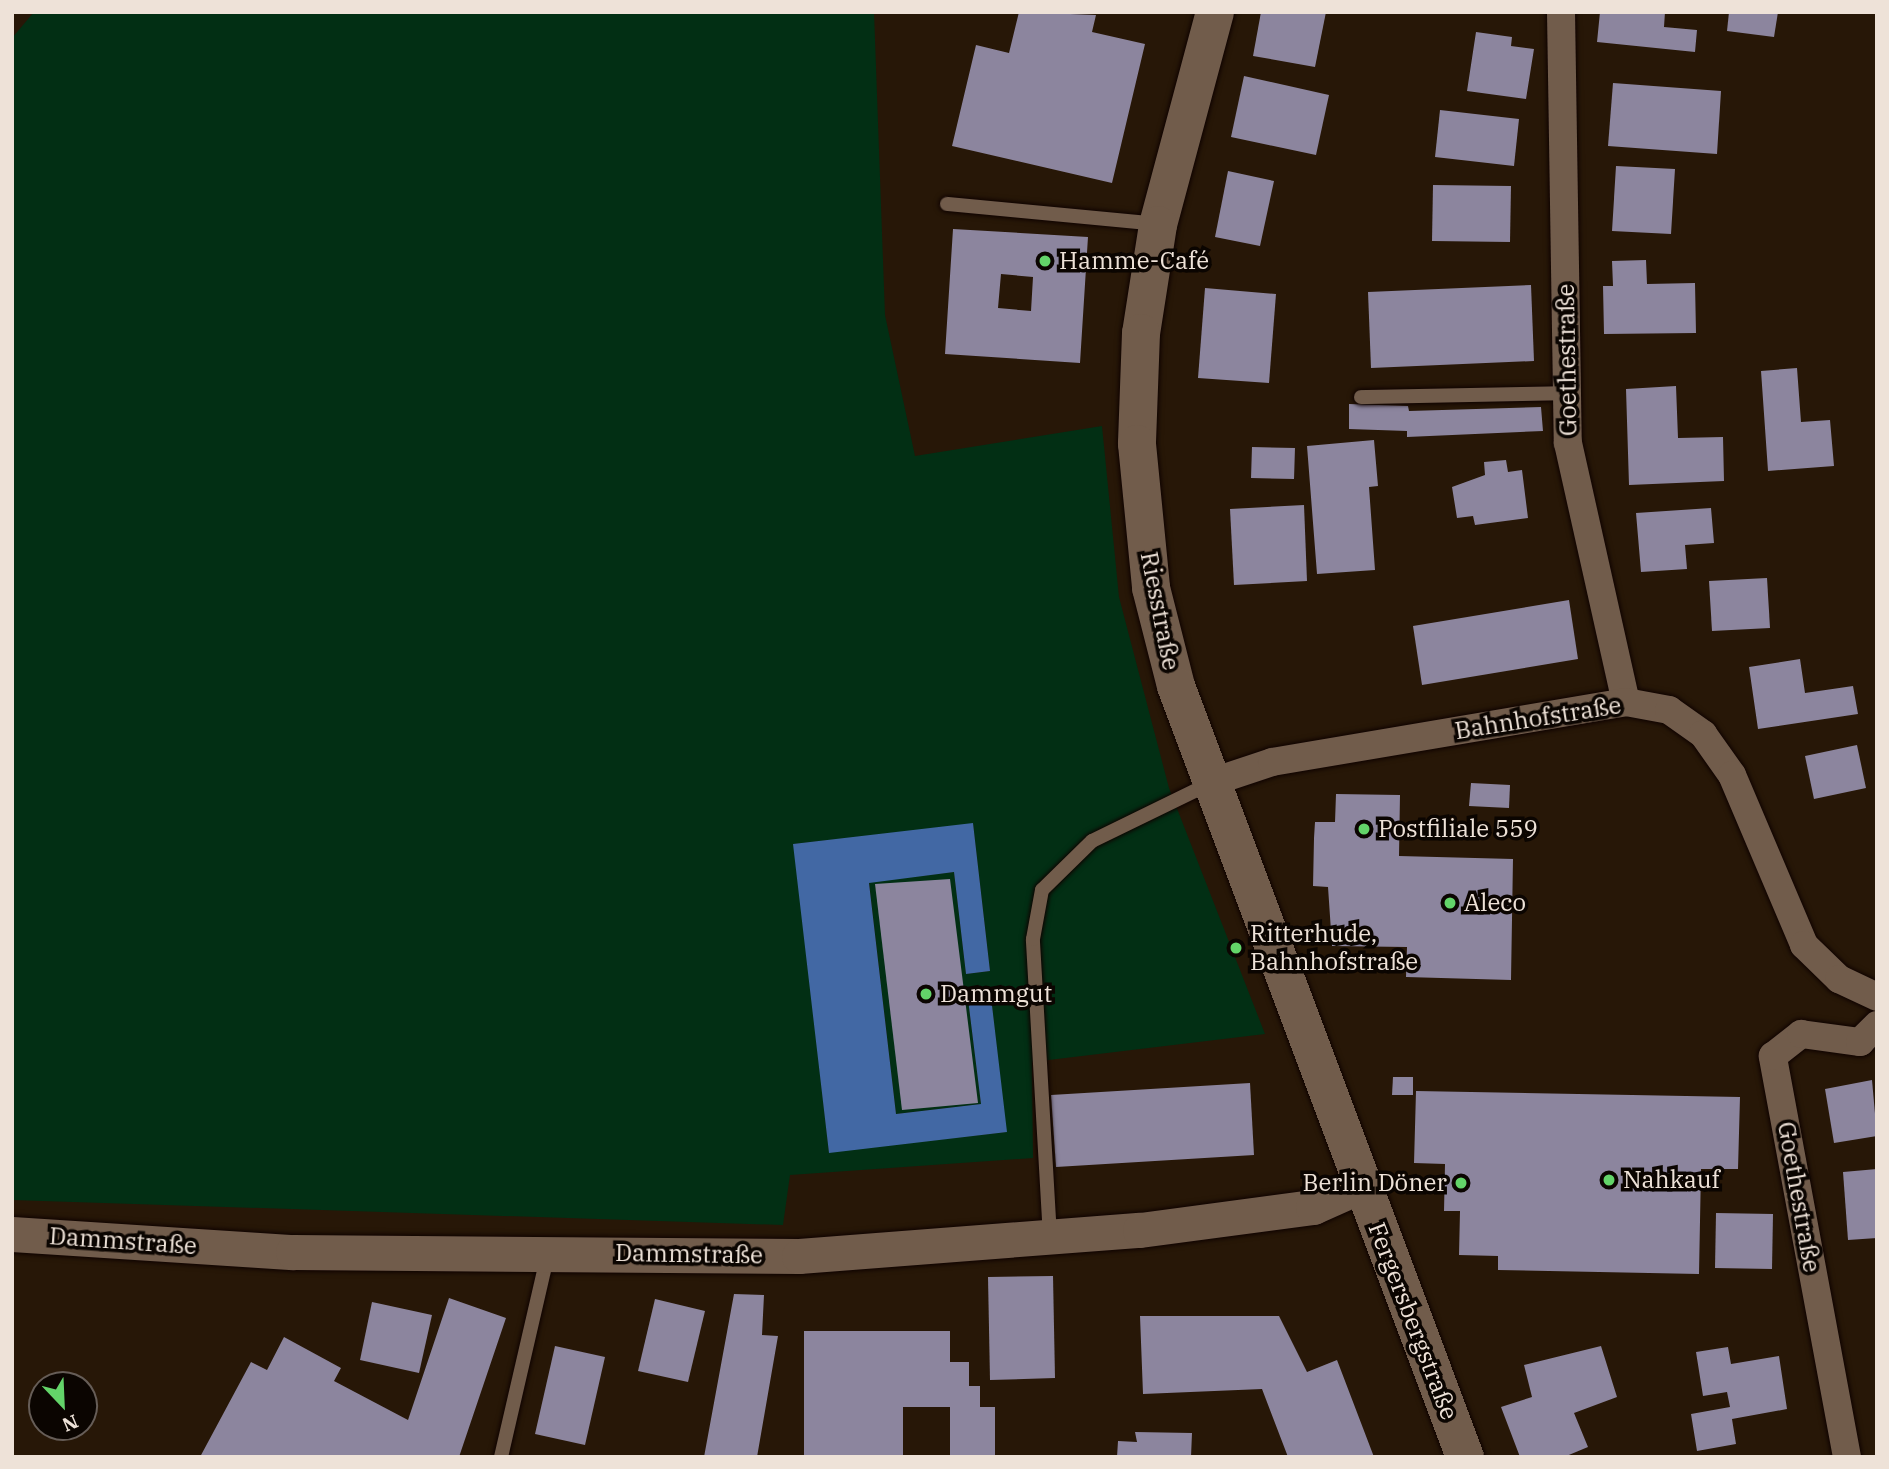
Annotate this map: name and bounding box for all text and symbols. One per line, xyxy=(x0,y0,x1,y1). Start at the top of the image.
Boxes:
place label: Hamme-Café xyxy=(1059,247,1209,275)
marker: Hamme-Café xyxy=(1037,253,1053,269)
street label: Goethestraße xyxy=(1551,284,1583,436)
street label: Riesstraße xyxy=(1134,549,1186,673)
street label: Bahnhofstraße xyxy=(1453,691,1623,745)
place label: Postfiliale 559 xyxy=(1378,815,1538,843)
marker: Postfiliale 559 xyxy=(1356,821,1372,837)
place label: Aleco xyxy=(1464,889,1526,917)
marker: Aleco xyxy=(1442,895,1458,911)
place label: Ritterhude, Bahnhofstraße xyxy=(1250,920,1418,976)
marker: Ritterhude, Bahnhofstraße xyxy=(1228,940,1244,956)
place label: Dammgut xyxy=(940,980,1052,1008)
marker: Dammgut xyxy=(918,986,934,1002)
street label: Goethestraße xyxy=(1772,1120,1826,1274)
place label: Nahkauf xyxy=(1623,1166,1720,1194)
place label: Berlin Döner xyxy=(1302,1169,1447,1197)
marker: Nahkauf xyxy=(1601,1172,1617,1188)
marker: Berlin Döner xyxy=(1453,1175,1469,1191)
street label: Fergersbergstraße xyxy=(1362,1218,1464,1424)
street label: Dammstraße xyxy=(48,1221,198,1261)
street label: Dammstraße xyxy=(615,1238,763,1270)
north arrow xyxy=(28,1371,98,1441)
text: N xyxy=(59,1410,82,1437)

